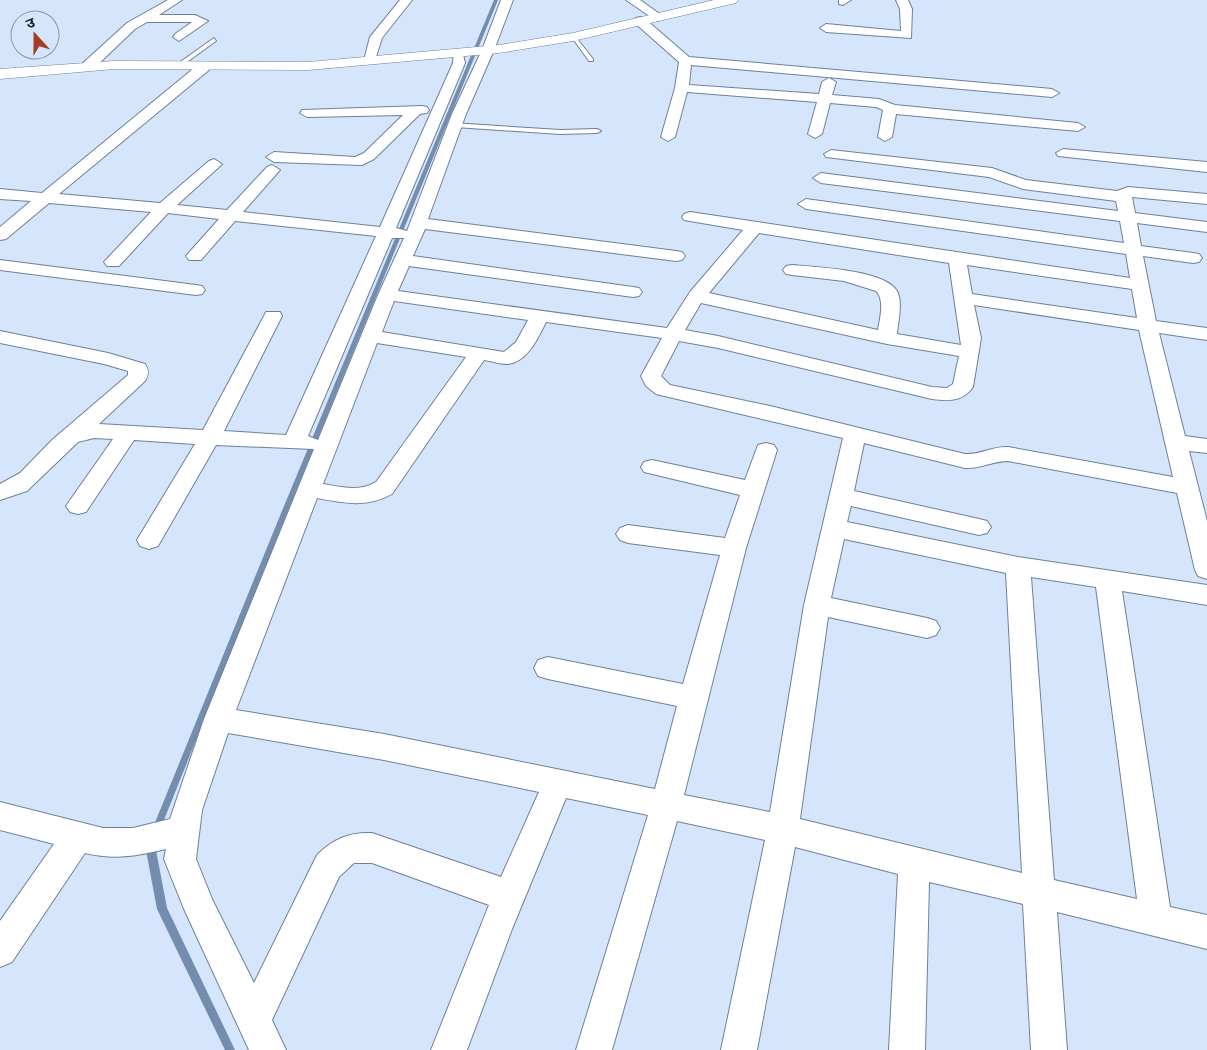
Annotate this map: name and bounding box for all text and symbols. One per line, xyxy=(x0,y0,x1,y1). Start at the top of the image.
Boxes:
north arrow xyxy=(10,10,60,60)
text: उ xyxy=(24,14,38,33)

